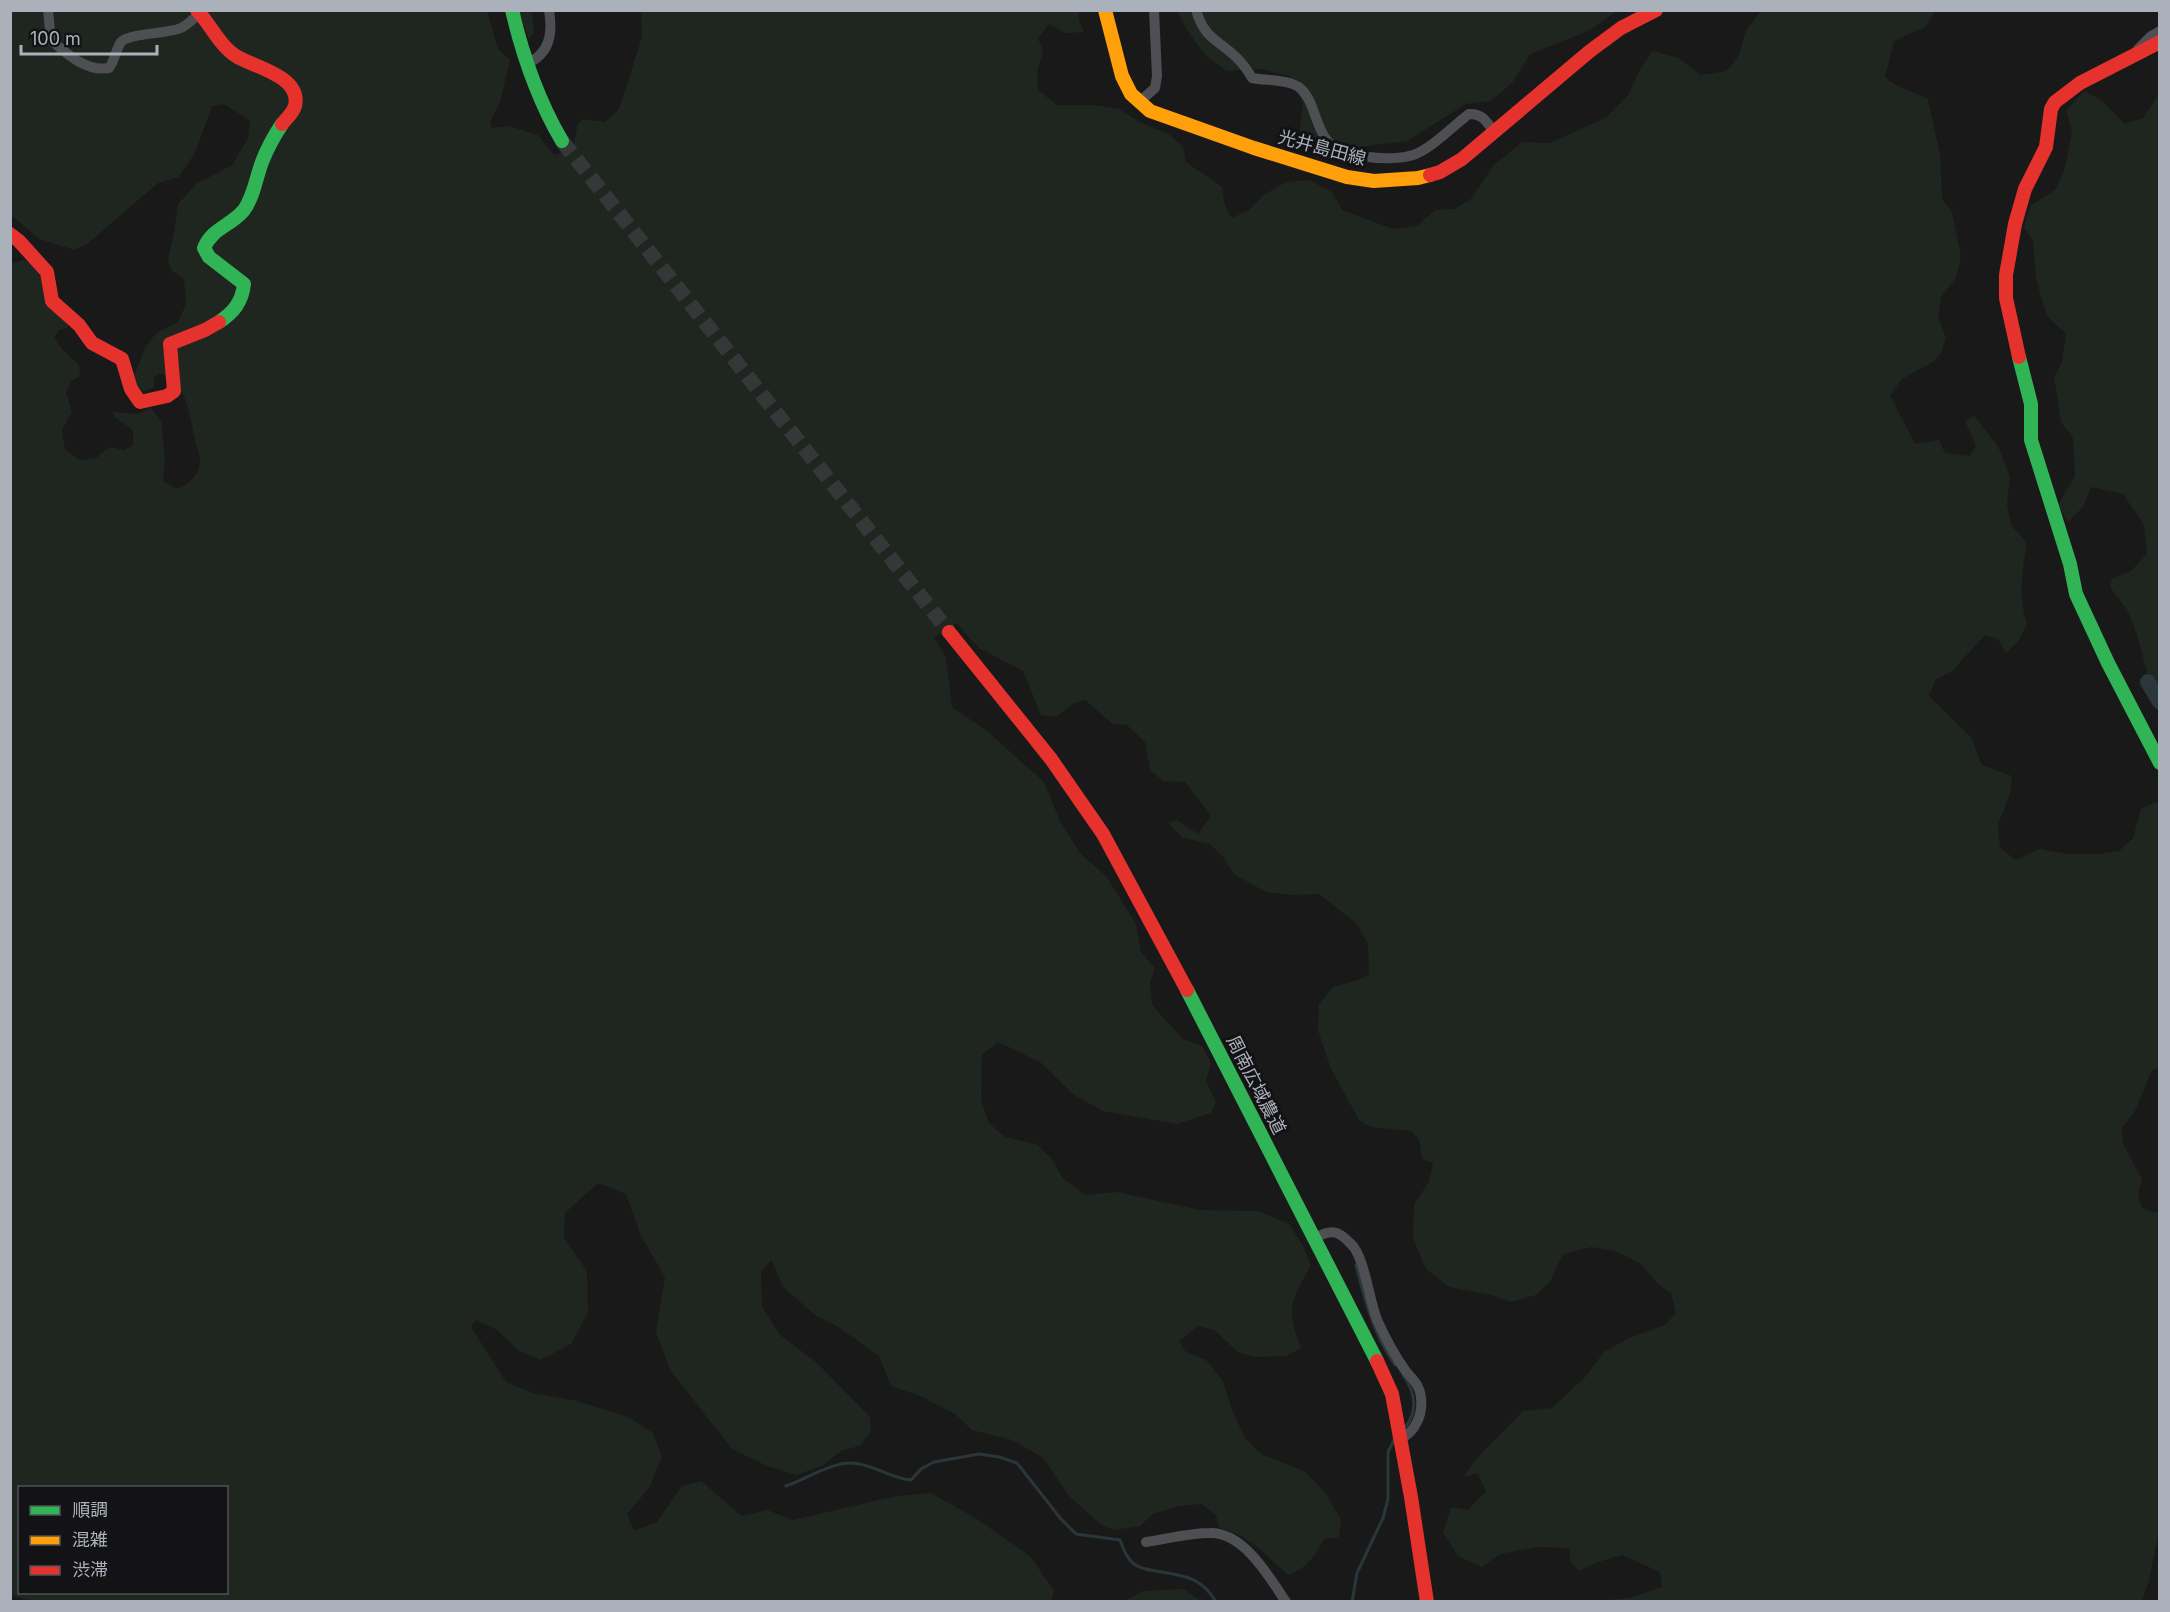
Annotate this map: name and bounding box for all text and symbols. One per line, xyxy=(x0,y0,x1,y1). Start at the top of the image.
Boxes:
scale bar xyxy=(21,18,158,56)
text: 100 m xyxy=(30,28,81,49)
street label: 光井島田線 xyxy=(1276,126,1368,169)
street label: 周南広域農道 xyxy=(1223,1032,1290,1138)
legend xyxy=(18,1486,228,1594)
text: 順調 xyxy=(72,1499,108,1520)
text: 混雑 xyxy=(72,1529,108,1550)
text: 渋滞 xyxy=(72,1559,108,1580)

